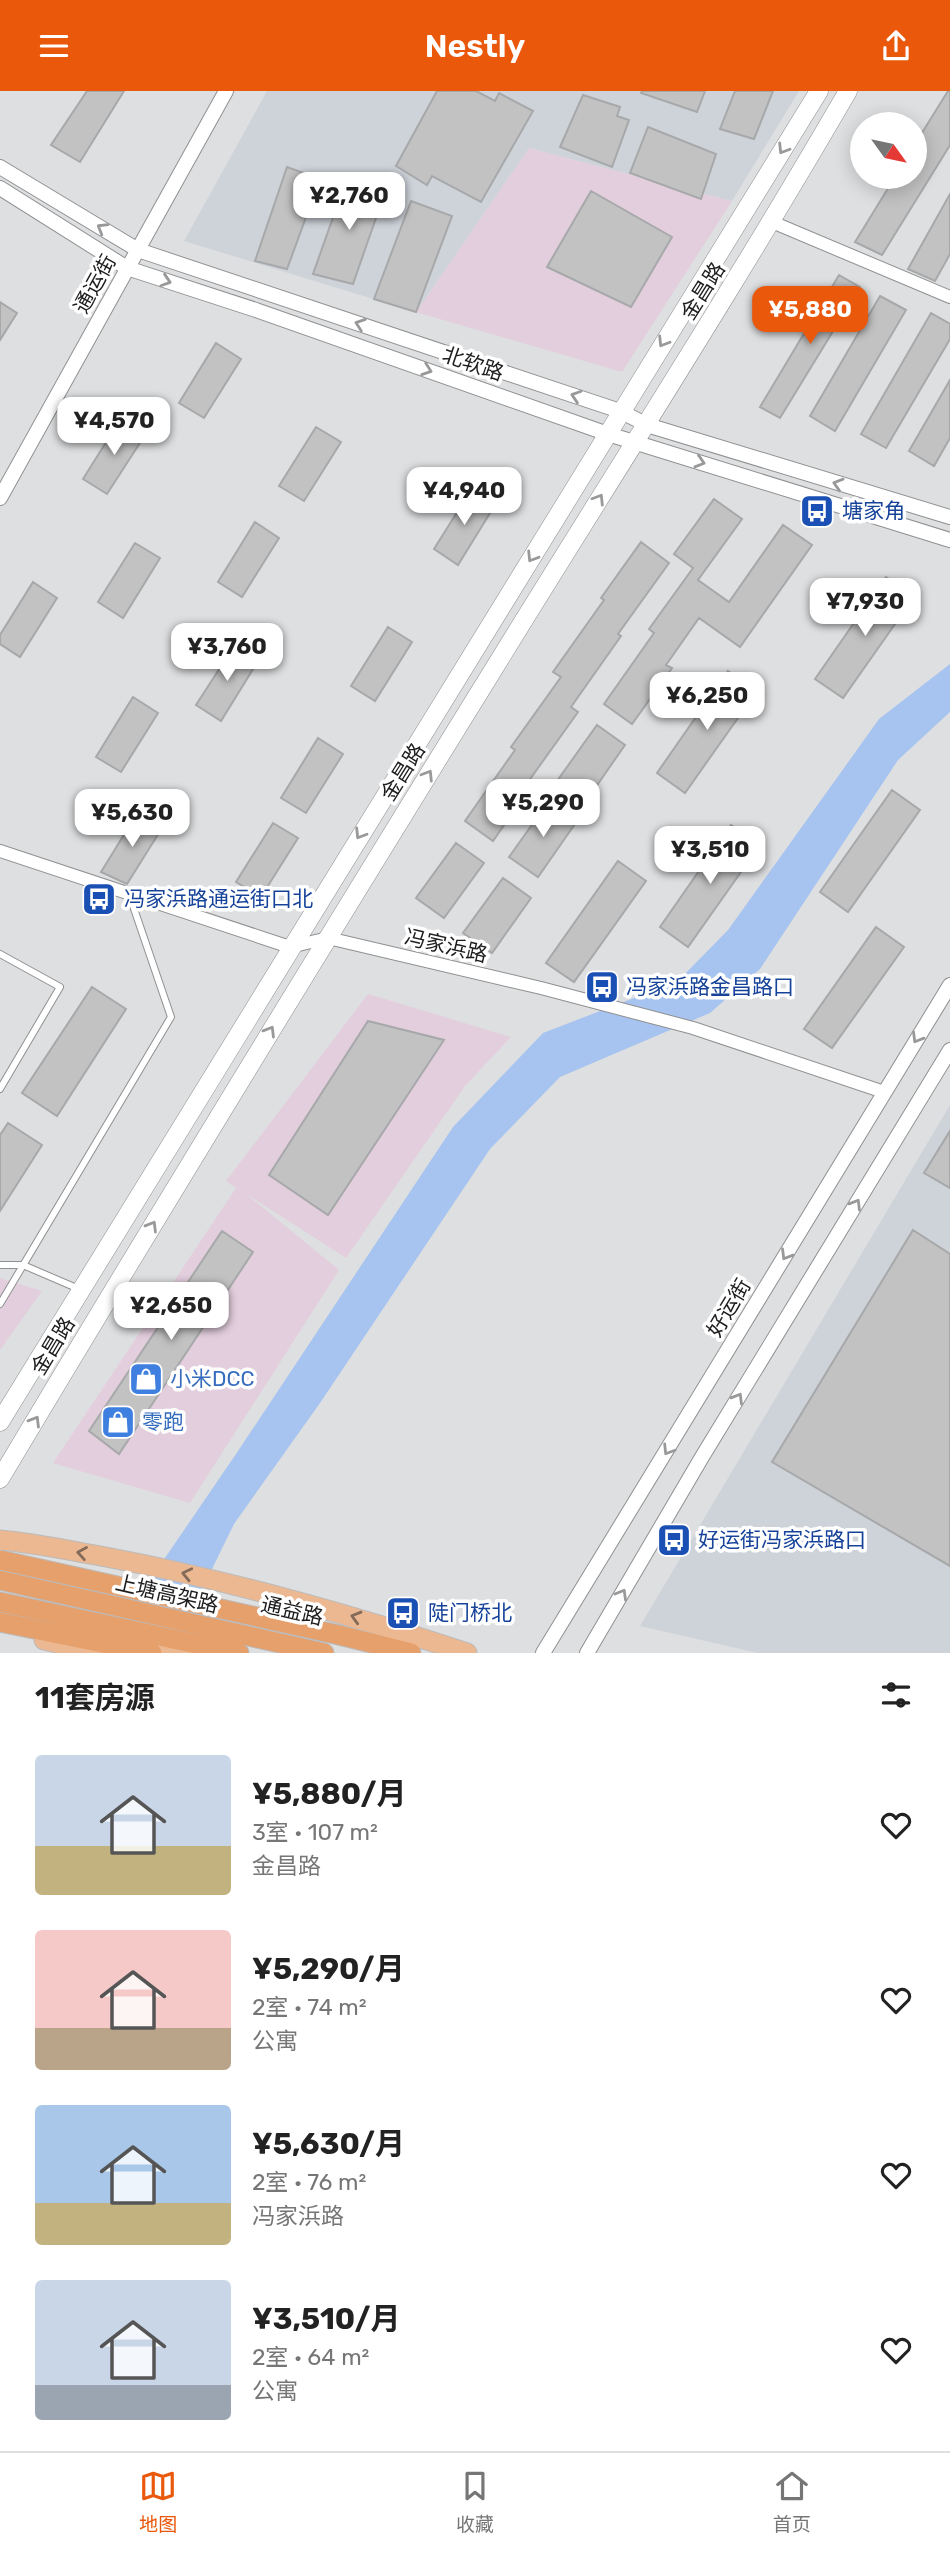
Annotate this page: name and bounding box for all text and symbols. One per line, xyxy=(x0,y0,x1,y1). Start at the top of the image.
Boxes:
icon: menu xyxy=(35,27,73,65)
text: Nestly xyxy=(425,27,525,65)
icon: share xyxy=(877,27,915,65)
north arrow xyxy=(850,112,928,189)
map controls xyxy=(850,112,927,189)
one-way arrow xyxy=(778,141,791,154)
pin: ¥2,760 xyxy=(292,173,406,232)
text: ¥2,760 xyxy=(309,181,389,209)
one-way arrow xyxy=(96,223,109,236)
street label: 通运街 xyxy=(68,250,121,317)
street label: 金昌路 xyxy=(675,257,730,324)
one-way arrow xyxy=(159,272,171,287)
pin: ¥5,880 xyxy=(753,287,867,346)
text: ¥5,880 xyxy=(768,295,852,323)
one-way arrow xyxy=(354,318,367,332)
one-way arrow xyxy=(658,335,671,348)
street label: 北软路 xyxy=(439,341,507,386)
one-way arrow xyxy=(420,362,433,376)
one-way arrow xyxy=(570,390,582,404)
pin: ¥4,570 xyxy=(57,397,171,457)
text: ¥4,570 xyxy=(73,406,155,434)
one-way arrow xyxy=(694,453,706,468)
pin: ¥4,940 xyxy=(407,467,521,527)
text: ¥4,940 xyxy=(423,476,505,504)
one-way arrow xyxy=(832,477,844,492)
bus stop icon: 塘家角 xyxy=(798,492,836,530)
one-way arrow xyxy=(591,493,604,506)
place label: 塘家角 xyxy=(842,498,905,523)
one-way arrow xyxy=(527,550,540,563)
pin: ¥7,930 xyxy=(808,579,922,638)
text: ¥7,930 xyxy=(826,587,904,615)
pin: ¥3,760 xyxy=(170,623,284,683)
text: ¥3,760 xyxy=(187,632,267,660)
pin: ¥6,250 xyxy=(650,673,764,732)
text: ¥6,250 xyxy=(666,681,748,709)
street label: 金昌路 xyxy=(375,738,430,805)
one-way arrow xyxy=(420,770,433,783)
pin: ¥5,290 xyxy=(486,779,600,839)
text: ¥5,290 xyxy=(502,788,584,816)
pin: ¥5,630 xyxy=(75,789,189,849)
text: ¥5,630 xyxy=(91,798,173,826)
one-way arrow xyxy=(356,827,369,840)
pin: ¥3,510 xyxy=(653,827,767,886)
text: ¥3,510 xyxy=(670,835,750,863)
bus stop icon: 冯家浜路通运街口北 xyxy=(80,880,118,918)
place label: 冯家浜路通运街口北 xyxy=(124,886,313,911)
street label: 冯家浜路 xyxy=(402,924,490,967)
bus stop icon: 冯家浜路金昌路口 xyxy=(583,968,621,1006)
place label: 冯家浜路金昌路口 xyxy=(626,974,794,999)
one-way arrow xyxy=(262,1026,275,1039)
one-way arrow xyxy=(913,1031,926,1044)
one-way arrow xyxy=(848,1199,861,1212)
one-way arrow xyxy=(143,1220,156,1233)
one-way arrow xyxy=(781,1248,794,1261)
street label: 好运街 xyxy=(702,1274,756,1341)
pin: ¥2,650 xyxy=(114,1283,228,1342)
text: ¥2,650 xyxy=(130,1291,212,1319)
street label: 金昌路 xyxy=(26,1312,80,1379)
shop icon: 小米DCC xyxy=(127,1360,165,1398)
place label: 小米DCC xyxy=(170,1366,254,1391)
one-way arrow xyxy=(729,1393,742,1406)
shop icon: 零跑 xyxy=(99,1403,137,1441)
place label: 零跑 xyxy=(142,1409,184,1434)
one-way arrow xyxy=(27,1415,40,1428)
one-way arrow xyxy=(663,1442,676,1455)
bus stop icon: 好运街冯家浜路口 xyxy=(655,1521,693,1559)
place label: 好运街冯家浜路口 xyxy=(698,1527,866,1552)
one-way arrow xyxy=(76,1546,88,1561)
one-way arrow xyxy=(181,1568,193,1582)
street label: 上塘高架路 xyxy=(113,1570,221,1618)
one-way arrow xyxy=(614,1589,627,1602)
street label: 通益路 xyxy=(259,1591,326,1630)
bus stop icon: 陡门桥北 xyxy=(384,1594,422,1632)
place label: 陡门桥北 xyxy=(428,1600,512,1625)
one-way arrow xyxy=(350,1611,362,1625)
icon: filters xyxy=(877,1676,915,1714)
text: 11套房源 xyxy=(35,1680,155,1716)
text: ¥5,880/月 xyxy=(252,1776,406,1812)
icon: home xyxy=(91,1783,175,1867)
icon: heart xyxy=(877,1806,915,1844)
text: 3室 · 107 m² xyxy=(252,1818,378,1846)
text: 金昌路 xyxy=(252,1852,321,1880)
text: ¥5,290/月 xyxy=(252,1951,405,1987)
icon: home xyxy=(91,1958,175,2042)
icon: heart xyxy=(877,1981,915,2019)
text: 2室 · 74 m² xyxy=(252,1993,367,2021)
text: 公寓 xyxy=(252,2027,298,2055)
text: ¥5,630/月 xyxy=(252,2126,405,2162)
icon: home xyxy=(91,2133,175,2217)
icon: heart xyxy=(877,2156,915,2194)
text: 2室 · 76 m² xyxy=(252,2168,366,2196)
text: 冯家浜路 xyxy=(252,2202,344,2230)
text: ¥3,510/月 xyxy=(252,2301,401,2337)
icon: home xyxy=(91,2308,175,2392)
icon: heart xyxy=(877,2331,915,2369)
text: 2室 · 64 m² xyxy=(252,2343,369,2371)
text: 公寓 xyxy=(252,2377,298,2405)
tab: 地图 xyxy=(139,2467,177,2536)
tab: 收藏 xyxy=(456,2467,494,2536)
tab: 首页 xyxy=(773,2467,811,2536)

